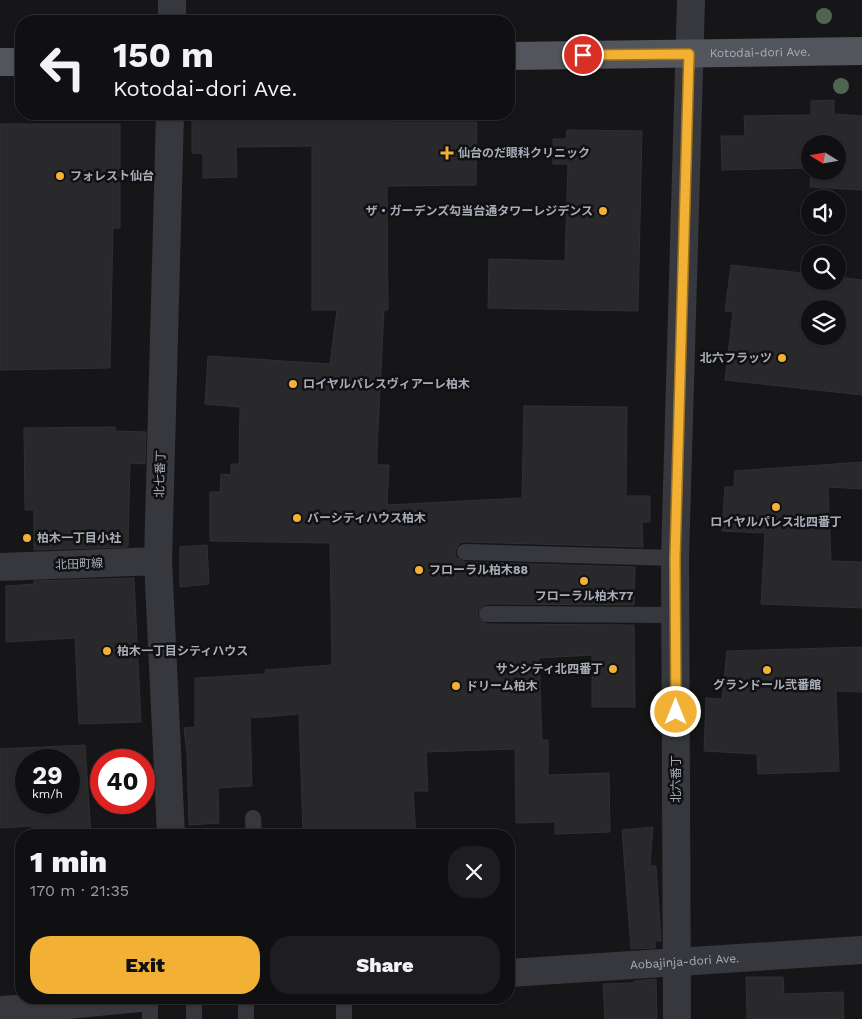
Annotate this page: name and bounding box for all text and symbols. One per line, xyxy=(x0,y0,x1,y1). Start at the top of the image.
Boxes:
text: 150 m xyxy=(113,34,214,76)
pin xyxy=(562,34,604,76)
icon: left xyxy=(30,35,95,100)
icon: arrive xyxy=(569,41,597,69)
street label: Kotodai-dori Ave. xyxy=(710,45,810,60)
text: Kotodai-dori Ave. xyxy=(113,76,297,101)
north arrow xyxy=(801,135,846,180)
map controls xyxy=(801,135,846,345)
marker: 仙台のだ眼科クリニック xyxy=(440,146,454,160)
place label: 仙台のだ眼科クリニック xyxy=(458,146,590,160)
place label: フォレスト仙台 xyxy=(70,169,154,183)
marker: フォレスト仙台 xyxy=(54,170,66,182)
button: sound xyxy=(801,190,846,235)
place label: ザ・ガーデンズ勾当台通タワーレジデンス xyxy=(365,204,593,218)
marker: ザ・ガーデンズ勾当台通タワーレジデンス xyxy=(597,205,609,217)
button: search xyxy=(801,245,846,290)
button: layers xyxy=(801,300,846,345)
place label: 北六フラッツ xyxy=(700,351,772,365)
marker: 北六フラッツ xyxy=(776,352,788,364)
place label: ロイヤルパレスヴィアーレ柏木 xyxy=(303,377,470,391)
marker: ロイヤルパレスヴィアーレ柏木 xyxy=(287,378,299,390)
street label: 北七番丁 xyxy=(152,450,168,498)
marker: ロイヤルパレス北四番丁 xyxy=(770,501,782,513)
place label: バーシティハウス柏木 xyxy=(307,511,426,525)
marker: バーシティハウス柏木 xyxy=(291,512,303,524)
place label: ロイヤルパレス北四番丁 xyxy=(710,515,842,529)
place label: 柏木一丁目小社 xyxy=(37,531,121,545)
marker: 柏木一丁目小社 xyxy=(21,532,33,544)
street label: 北田町線 xyxy=(55,556,103,572)
place label: フローラル柏木88 xyxy=(429,563,528,577)
marker: フローラル柏木88 xyxy=(413,564,425,576)
marker: フローラル柏木77 xyxy=(578,575,590,587)
place label: フローラル柏木77 xyxy=(535,589,633,603)
place label: 柏木一丁目シティハウス xyxy=(117,644,248,658)
marker: 柏木一丁目シティハウス xyxy=(101,645,113,657)
place label: サンシティ北四番丁 xyxy=(496,662,603,676)
marker: サンシティ北四番丁 xyxy=(607,663,619,675)
marker: グランドール弐番館 xyxy=(761,664,773,676)
place label: グランドール弐番館 xyxy=(713,678,821,692)
place label: ドリーム柏木 xyxy=(466,679,538,693)
marker: ドリーム柏木 xyxy=(450,680,462,692)
position arrow xyxy=(649,685,701,737)
speed limit sign: 40 xyxy=(90,749,155,814)
street label: 北六番丁 xyxy=(669,755,683,803)
text: 29 xyxy=(32,761,63,790)
text: km/h xyxy=(32,787,63,801)
text: 1 min xyxy=(30,844,107,879)
button: close xyxy=(448,846,500,898)
text: 170 m · 21:35 xyxy=(30,881,129,900)
button: Exit xyxy=(30,936,260,994)
button: Share xyxy=(270,936,500,994)
street label: Aobajinja-dori Ave. xyxy=(630,951,740,972)

